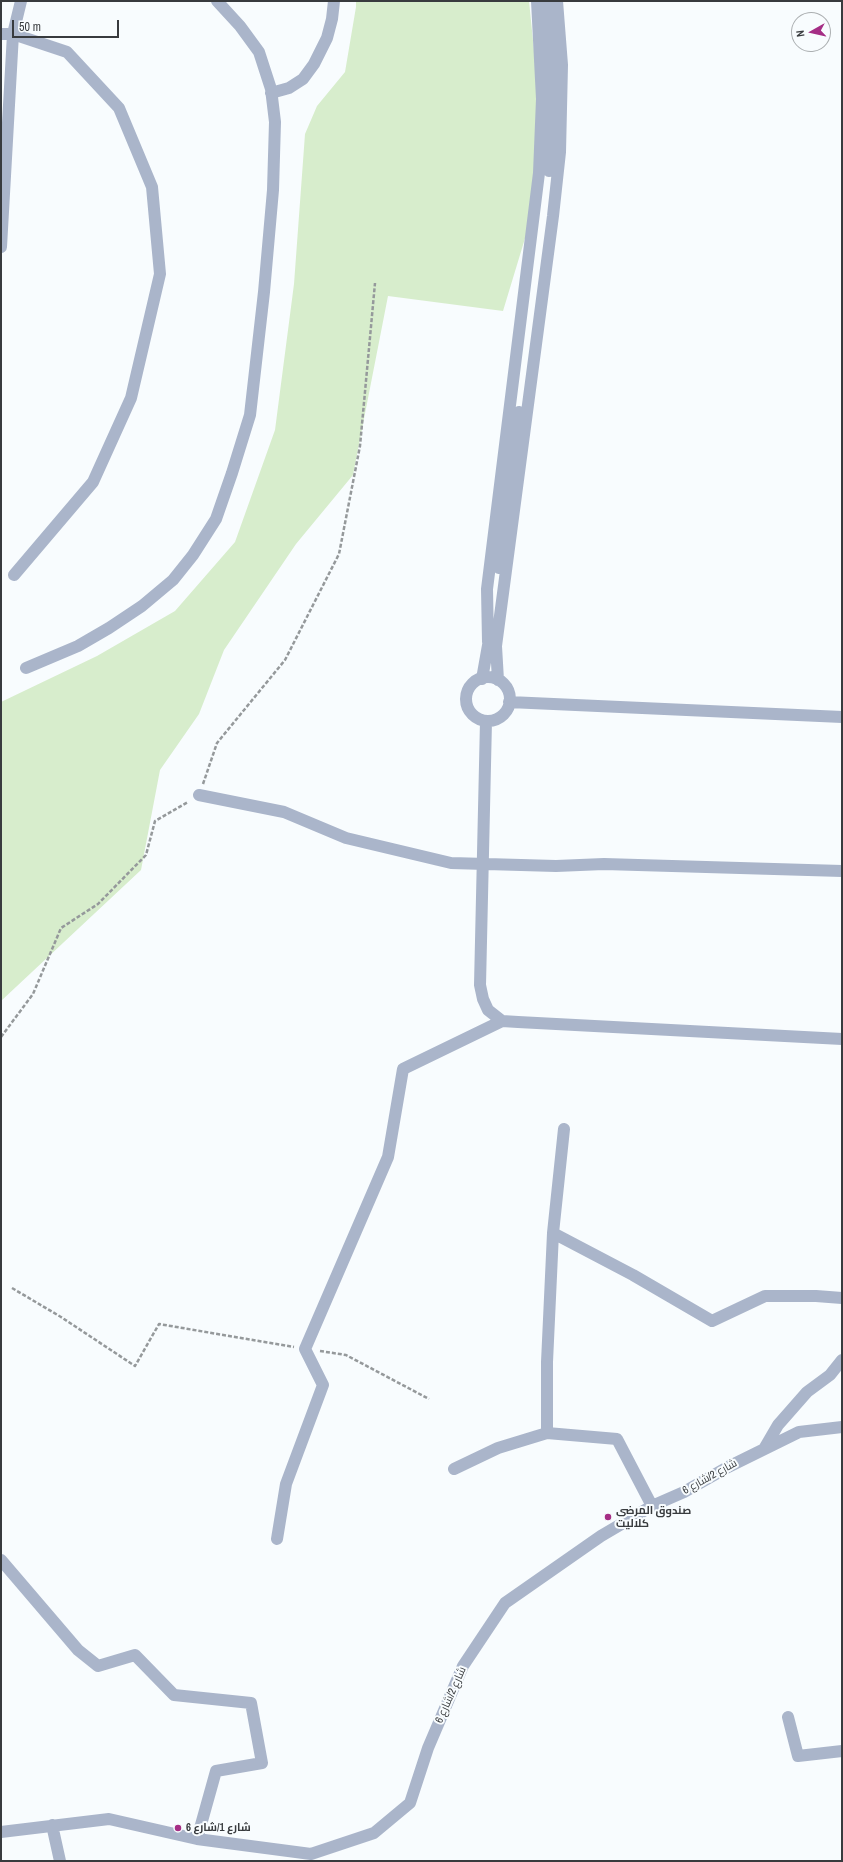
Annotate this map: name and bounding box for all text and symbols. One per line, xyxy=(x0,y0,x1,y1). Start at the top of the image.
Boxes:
scale bar xyxy=(14,12,121,38)
north arrow xyxy=(791,12,831,52)
text: 50 m xyxy=(19,19,41,35)
text: N xyxy=(793,29,807,38)
street label: شارع 2/شارع 6 xyxy=(680,1457,740,1497)
place label: صندوق المرضى كلاليت xyxy=(616,1504,691,1530)
marker: صندوق المرضى كلاليت xyxy=(603,1512,613,1522)
street label: شارع 2/شارع 6 xyxy=(433,1665,469,1725)
place label: شارع 1/شارع 6 xyxy=(186,1821,251,1835)
marker: شارع 1/شارع 6 xyxy=(173,1823,183,1833)

